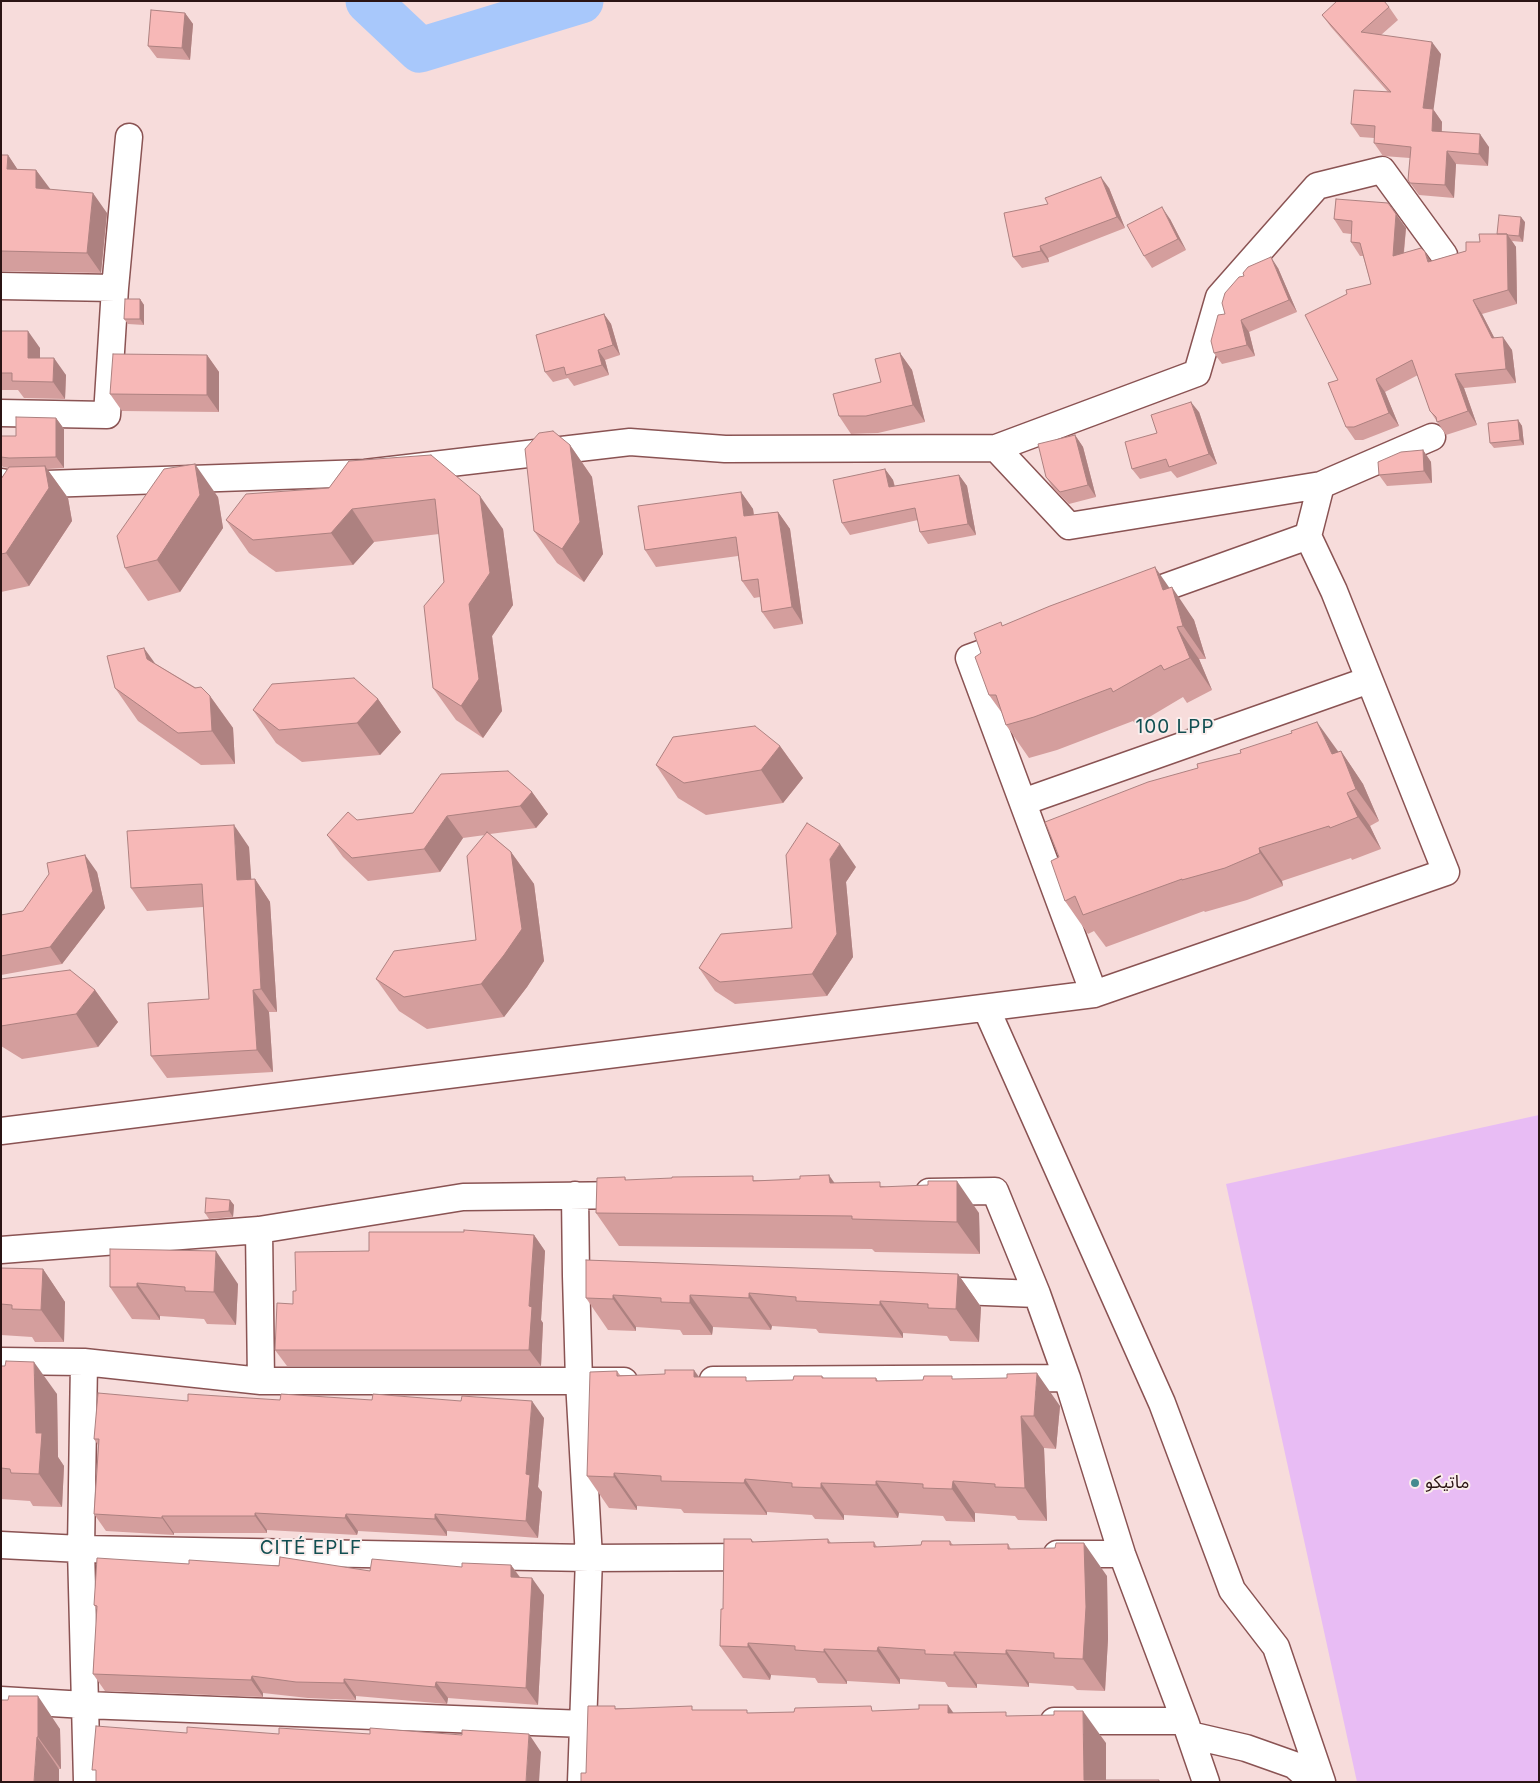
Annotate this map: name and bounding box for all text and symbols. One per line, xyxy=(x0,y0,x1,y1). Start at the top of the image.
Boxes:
district label: 100 LPP xyxy=(1135,716,1215,738)
place label: ماتيكو xyxy=(1425,1472,1469,1494)
marker: ماتيكو xyxy=(1409,1477,1421,1489)
district label: CITÉ EPLF xyxy=(259,1537,363,1559)

